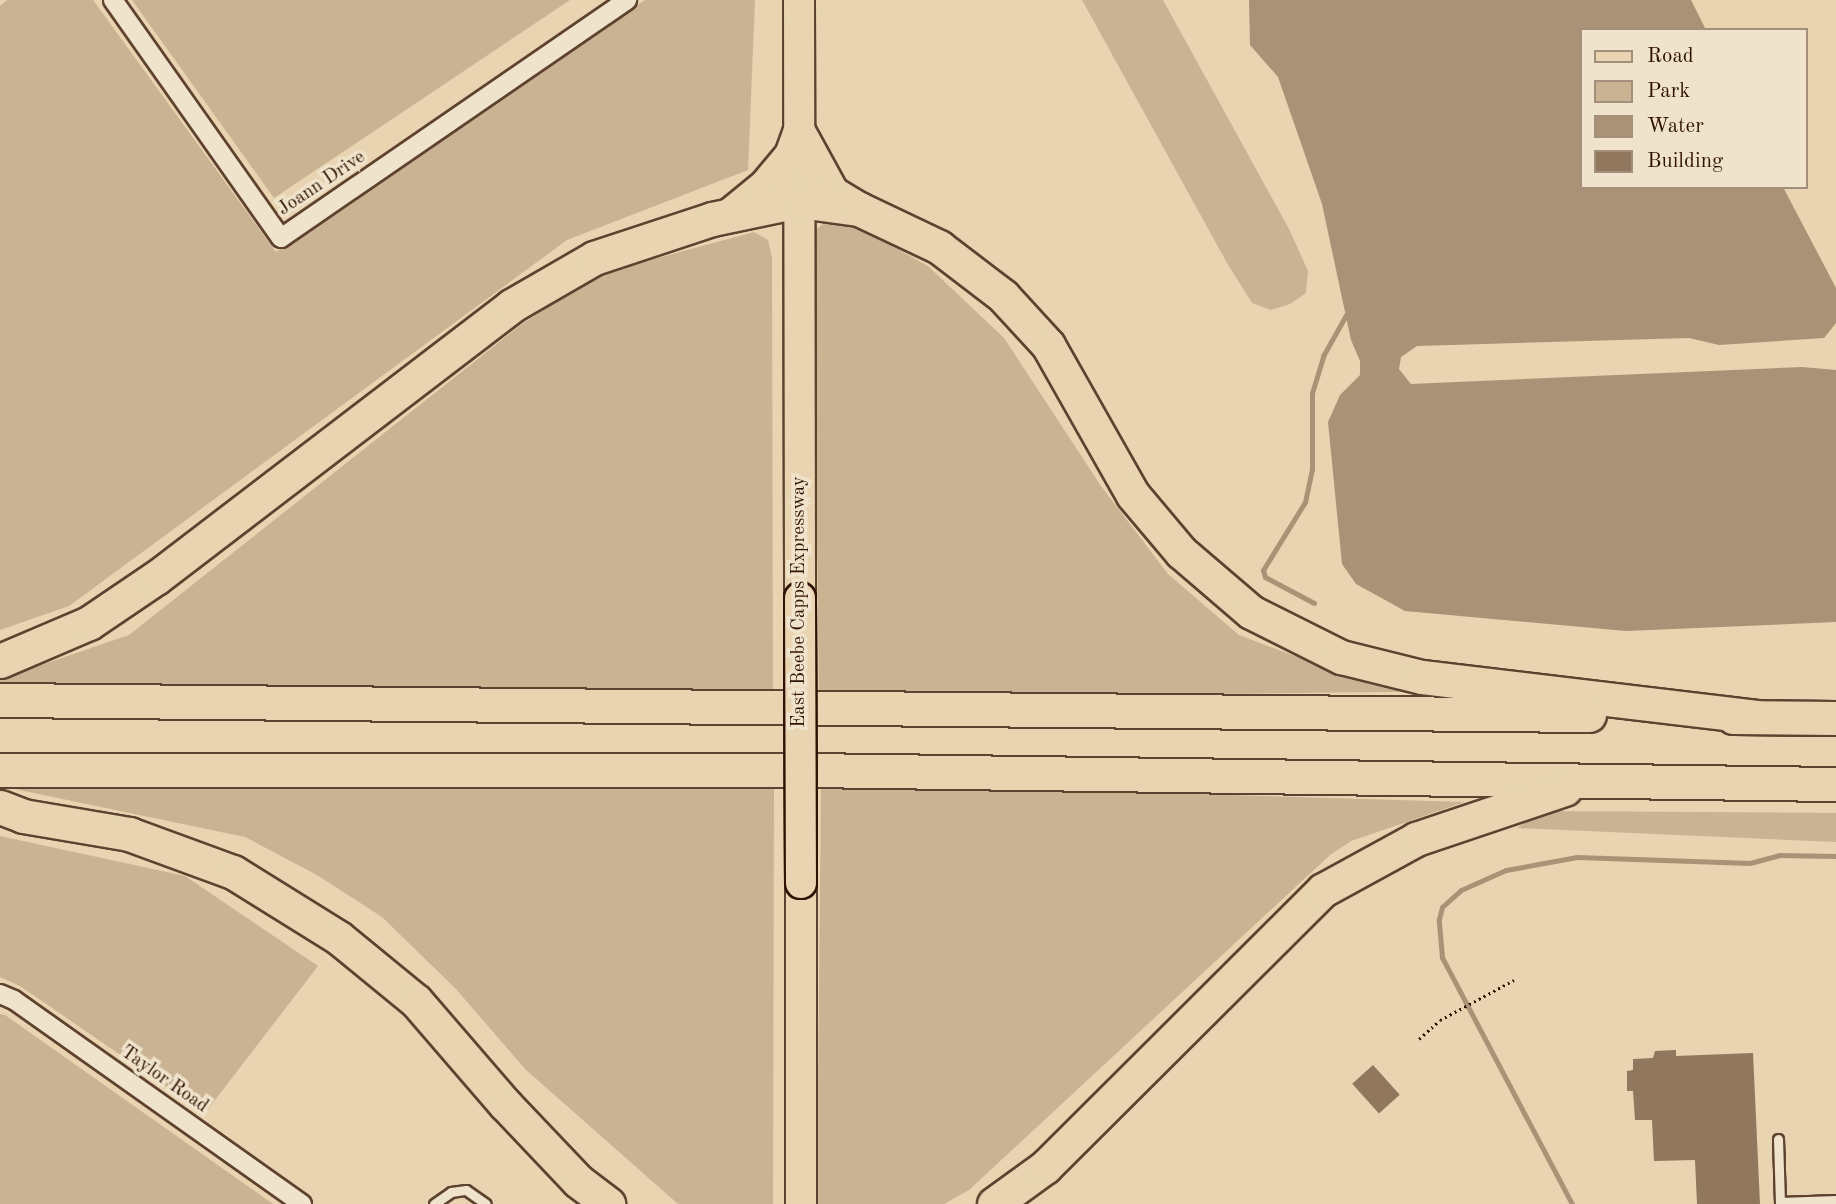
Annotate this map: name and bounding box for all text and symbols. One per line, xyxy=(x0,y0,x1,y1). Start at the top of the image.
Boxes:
legend xyxy=(1580,28,1808,189)
text: Road xyxy=(1647,46,1694,67)
text: Park xyxy=(1647,81,1690,102)
text: Water xyxy=(1647,116,1704,137)
street label: Joann Drive xyxy=(274,146,370,222)
text: Building xyxy=(1647,151,1723,172)
street label: East Beebe Capps Expressway xyxy=(789,476,811,728)
street label: Taylor Road xyxy=(116,1041,212,1119)

